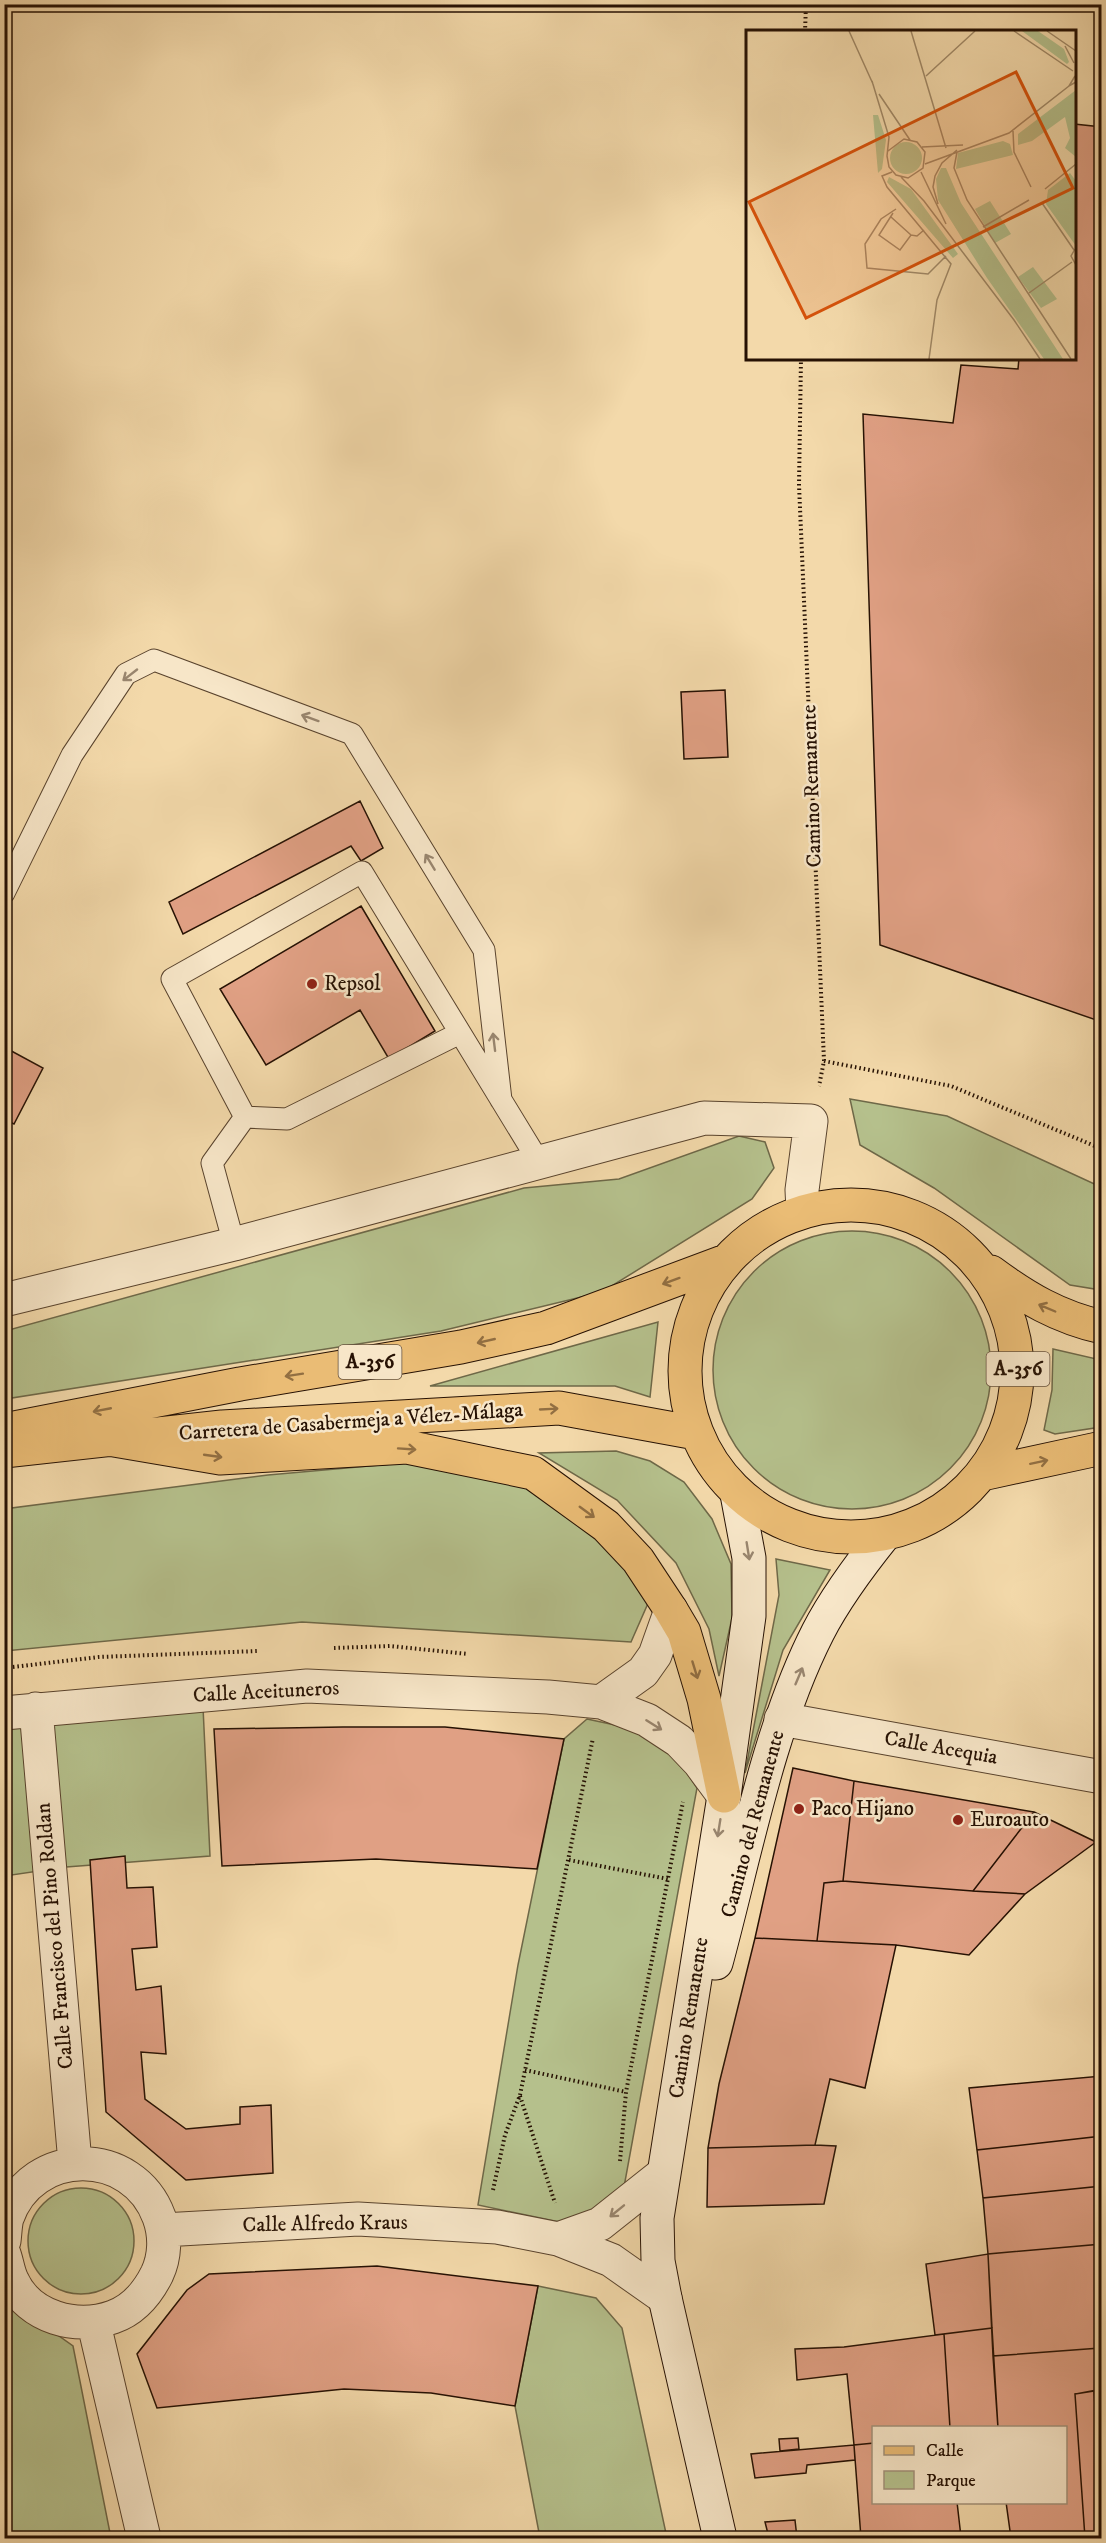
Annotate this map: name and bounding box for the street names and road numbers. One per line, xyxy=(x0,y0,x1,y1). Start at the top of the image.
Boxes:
street label: Camino Remanente xyxy=(796,704,828,868)
road number: A-356 xyxy=(338,1345,401,1379)
road number: A-356 xyxy=(986,1352,1050,1386)
street label: Carretera de Casabermeja a Vélez-Málaga xyxy=(178,1397,524,1447)
street label: Calle Aceituneros xyxy=(192,1675,340,1709)
street label: Calle Acequia xyxy=(882,1725,1000,1771)
street label: Camino del Remanente xyxy=(715,1727,791,1920)
street label: Calle Francisco del Pino Roldan xyxy=(30,1802,80,2070)
street label: Camino Remanente xyxy=(663,1935,715,2100)
street label: Calle Alfredo Kraus xyxy=(242,2210,408,2238)

